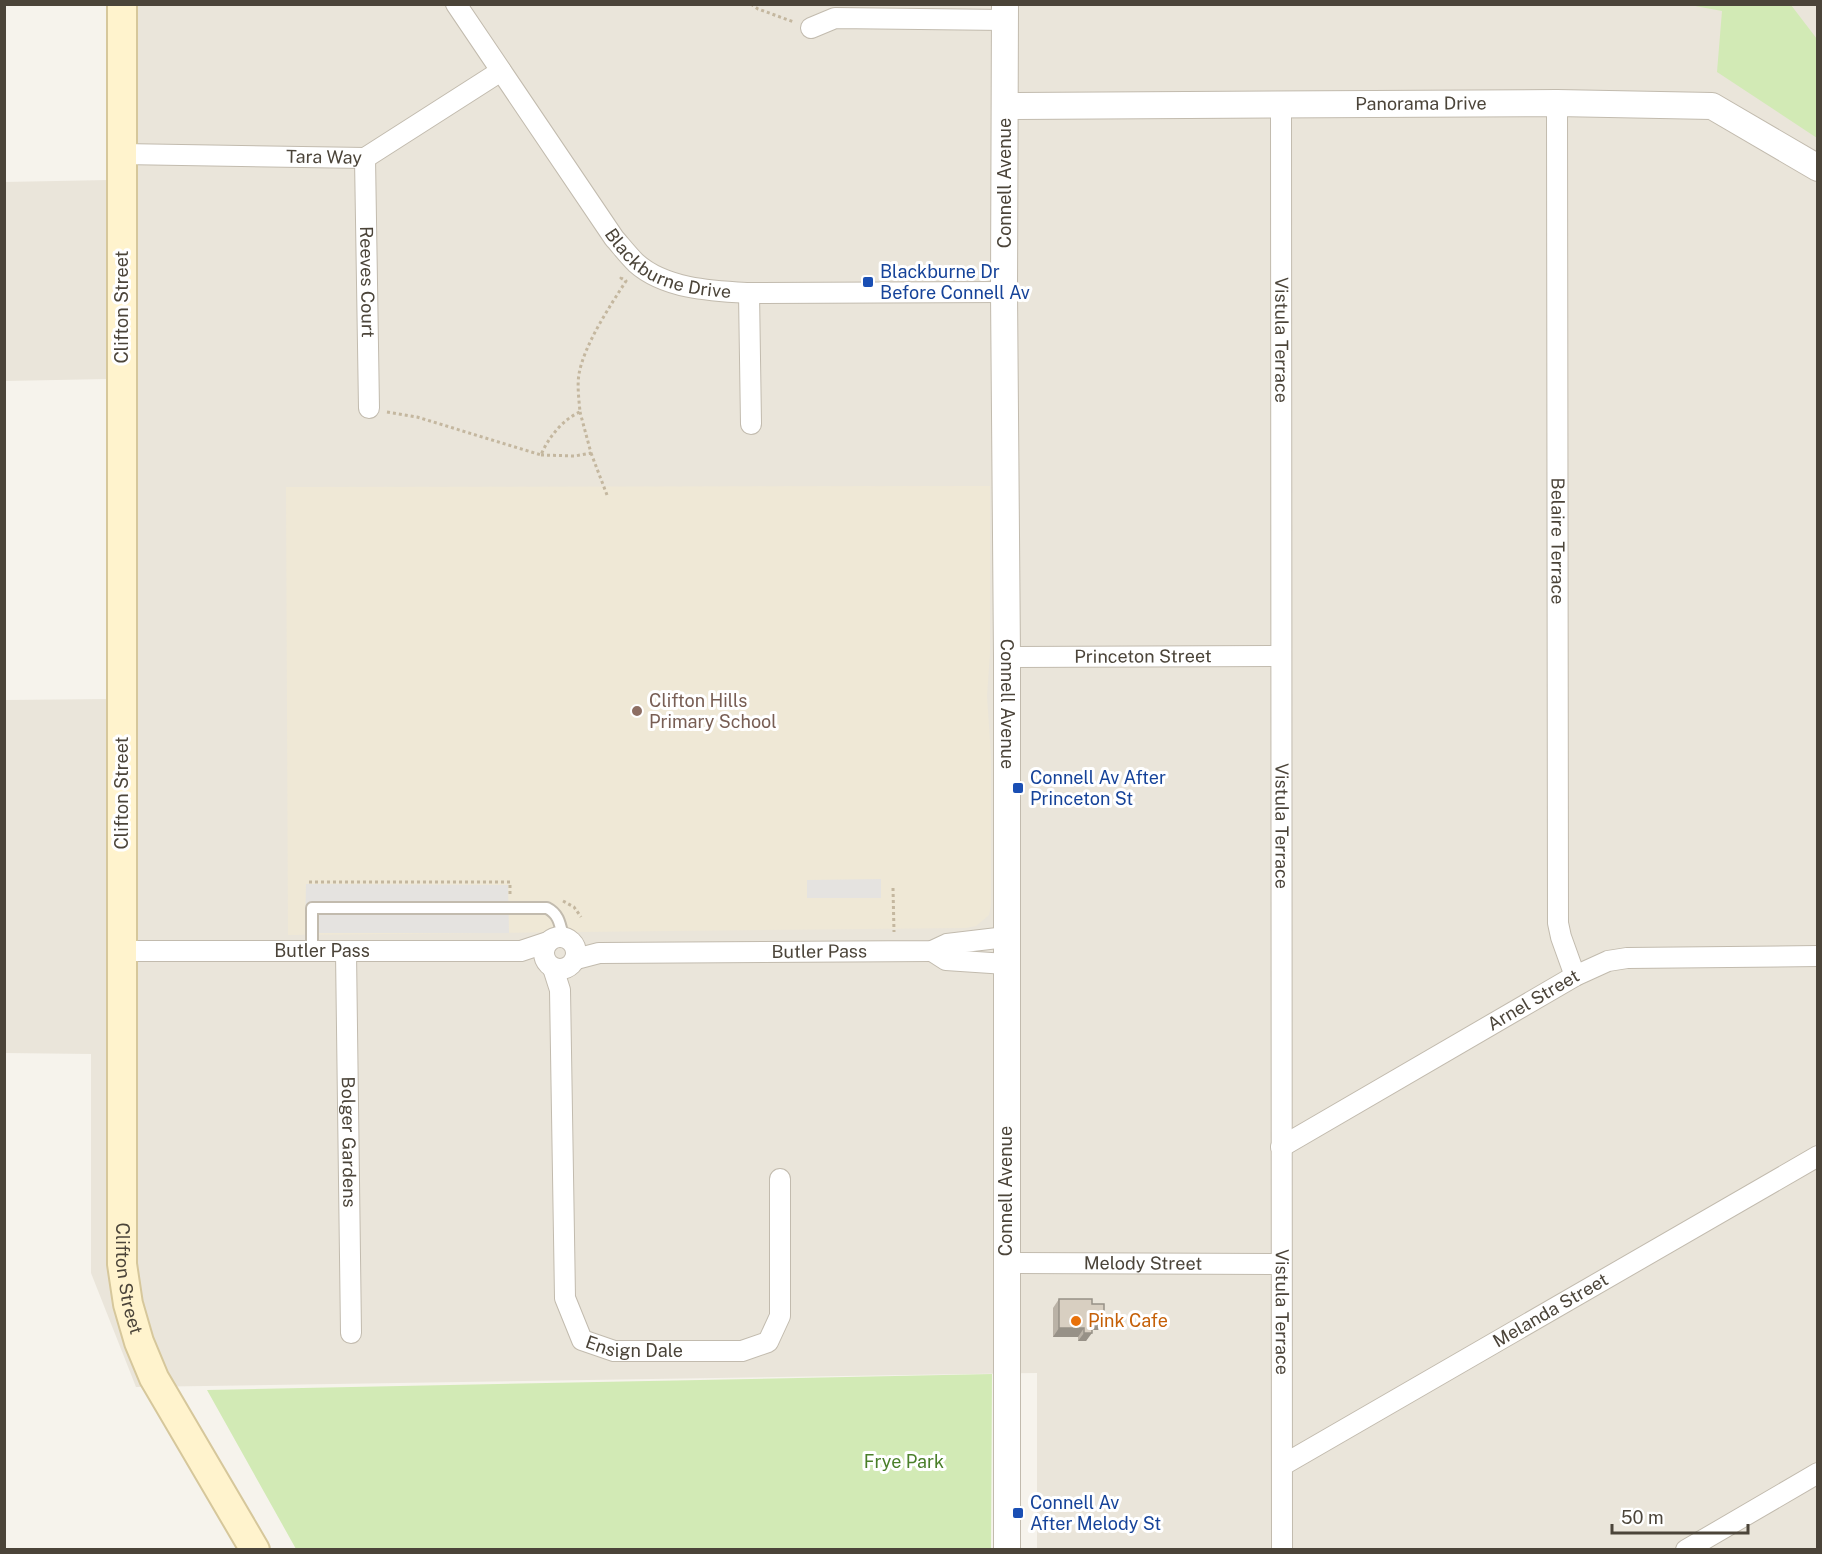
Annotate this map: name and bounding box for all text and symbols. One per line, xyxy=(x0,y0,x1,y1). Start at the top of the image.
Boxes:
street label: Panorama Drive xyxy=(1355,92,1487,114)
street label: Connell Avenue xyxy=(994,118,1015,248)
street label: Tara Way xyxy=(286,146,362,168)
street label: Blackburne Drive xyxy=(601,224,732,302)
street label: Reeves Court xyxy=(356,226,379,338)
street label: Clifton Street xyxy=(111,250,132,364)
place label: Blackburne Dr Before Connell Av xyxy=(880,261,1030,303)
marker: Blackburne Dr Before Connell Av xyxy=(861,275,875,289)
street label: Vistula Terrace xyxy=(1271,277,1292,403)
street label: Belaire Terrace xyxy=(1547,478,1569,604)
street label: Connell Avenue xyxy=(997,639,1018,769)
street label: Princeton Street xyxy=(1074,645,1212,667)
place label: Clifton Hills Primary School xyxy=(649,690,777,732)
marker: Clifton Hills Primary School xyxy=(630,704,644,718)
street label: Clifton Street xyxy=(111,736,132,850)
street label: Vistula Terrace xyxy=(1271,763,1293,889)
place label: Connell Av After Princeton St xyxy=(1030,767,1166,809)
marker: Connell Av After Princeton St xyxy=(1011,781,1025,795)
street label: Butler Pass xyxy=(274,940,370,961)
street label: Butler Pass xyxy=(771,940,867,962)
street label: Arnel Street xyxy=(1483,965,1583,1035)
street label: Bolger Gardens xyxy=(338,1076,360,1208)
street label: Connell Avenue xyxy=(995,1126,1016,1256)
street label: Clifton Street xyxy=(112,1222,147,1337)
street label: Vistula Terrace xyxy=(1272,1249,1293,1375)
street label: Melody Street xyxy=(1084,1252,1202,1274)
street label: Melanda Street xyxy=(1489,1269,1612,1351)
place label: Pink Cafe xyxy=(1088,1310,1168,1331)
marker: Pink Cafe xyxy=(1069,1314,1083,1328)
street label: Ensign Dale xyxy=(583,1331,683,1361)
park label: Frye Park xyxy=(864,1451,944,1472)
place label: Connell Av After Melody St xyxy=(1030,1492,1161,1534)
scale bar xyxy=(1612,1497,1748,1535)
marker: Connell Av After Melody St xyxy=(1011,1506,1025,1520)
text: 50 m xyxy=(1621,1507,1664,1528)

